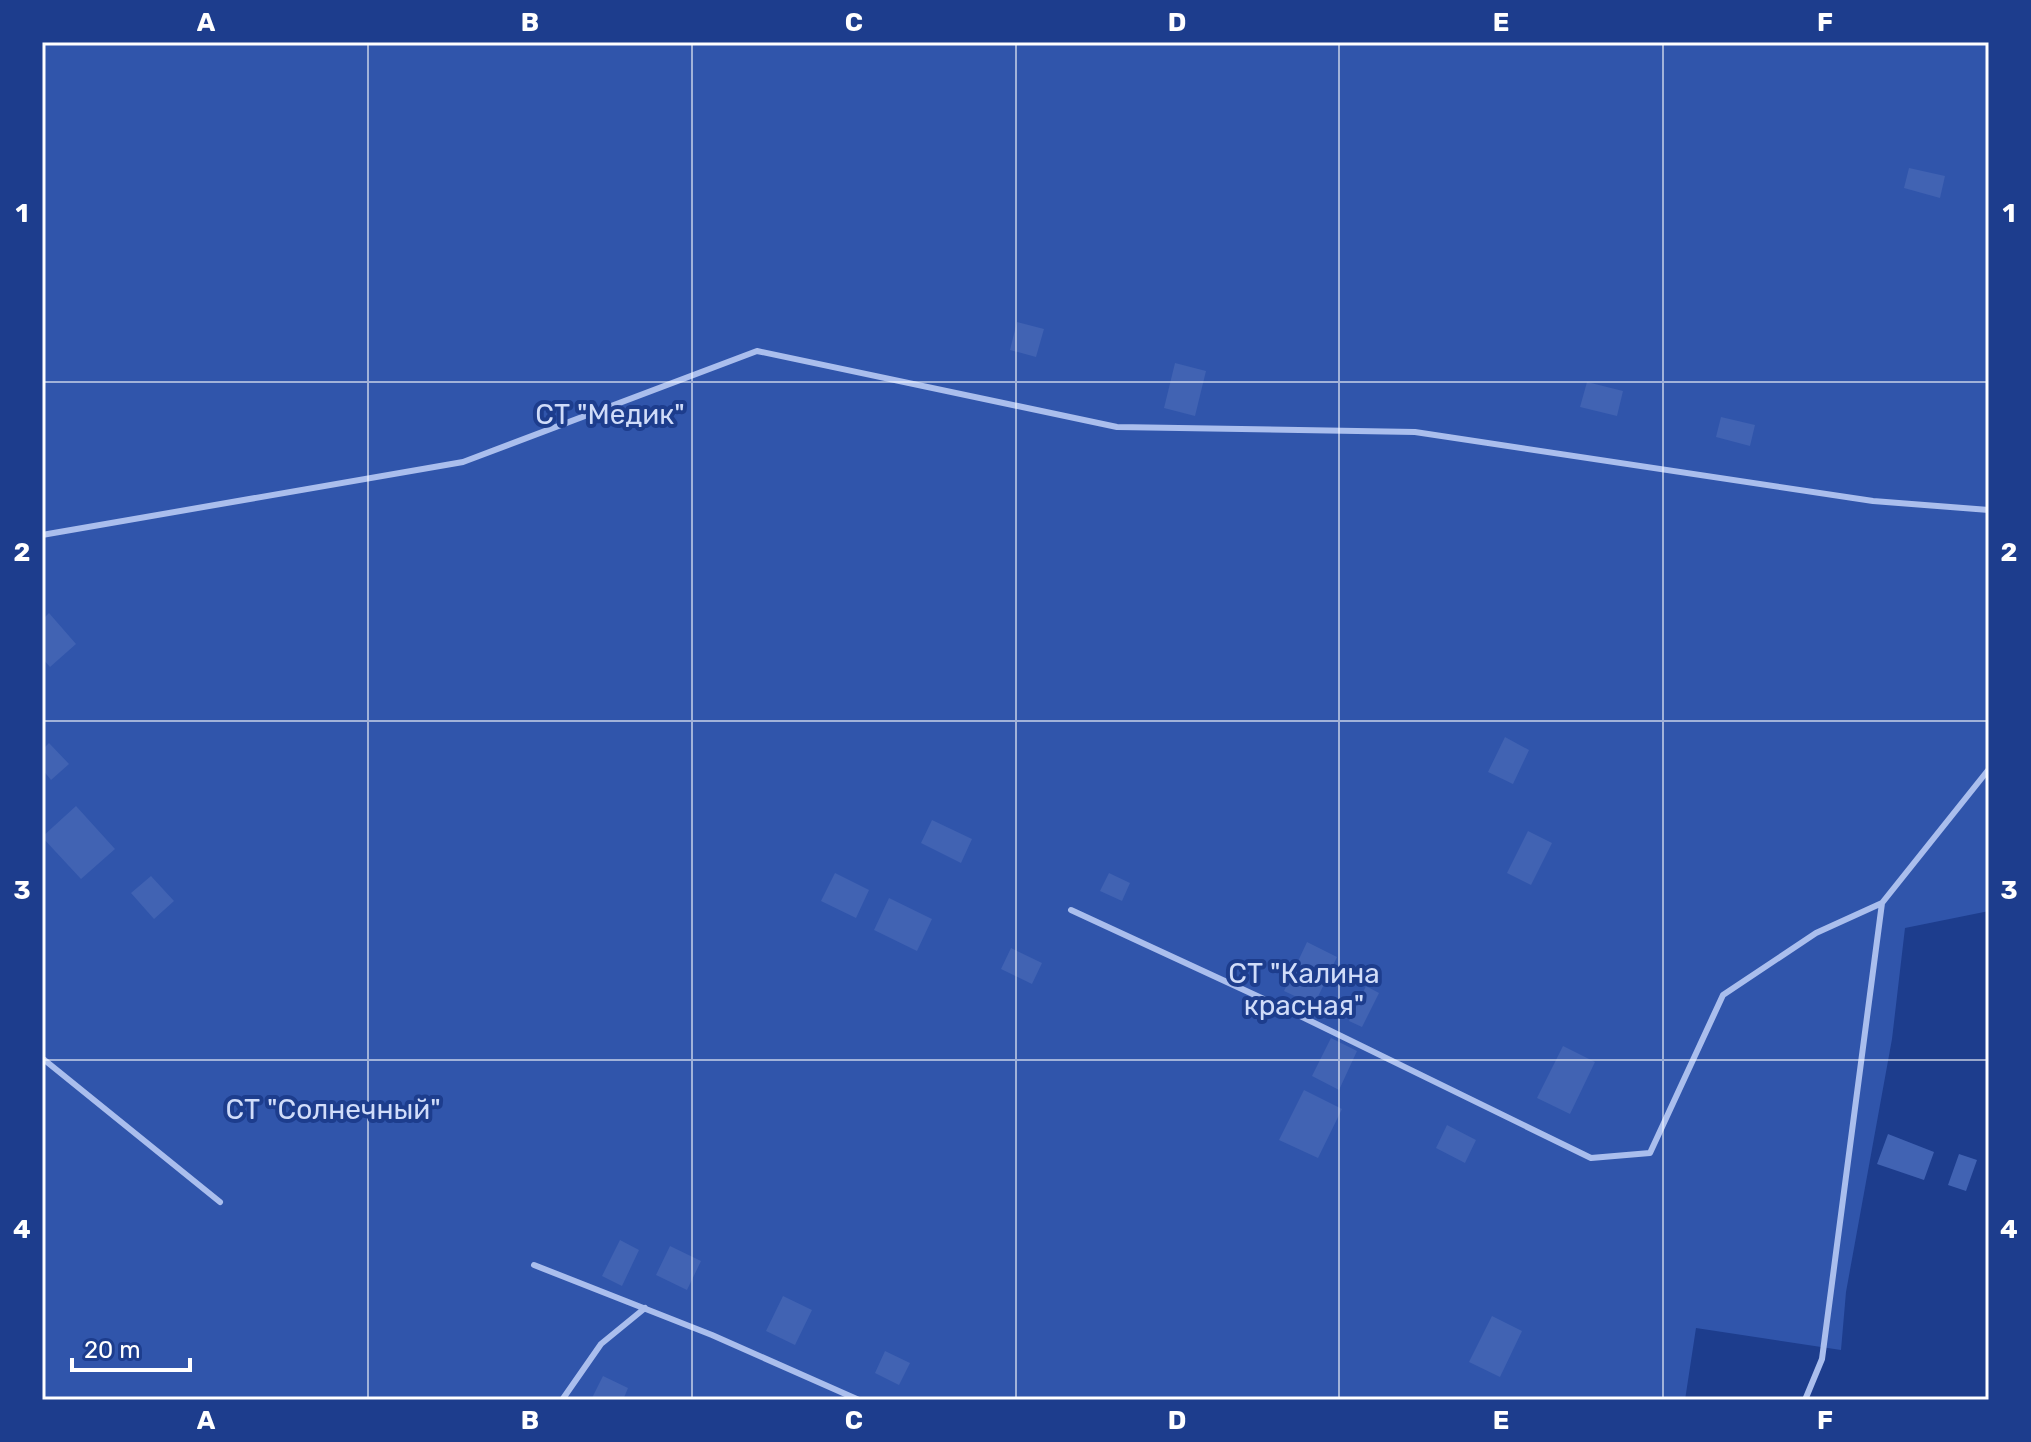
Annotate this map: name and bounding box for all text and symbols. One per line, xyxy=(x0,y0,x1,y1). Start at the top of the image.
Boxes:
text: A xyxy=(197,7,216,38)
text: B xyxy=(521,7,539,38)
text: C xyxy=(845,7,863,38)
text: D xyxy=(1168,7,1186,38)
text: E xyxy=(1493,7,1509,38)
text: F xyxy=(1817,7,1833,38)
text: 1 xyxy=(16,198,28,229)
text: 1 xyxy=(2003,198,2015,229)
park label: СТ "Медик" xyxy=(535,398,685,431)
text: 2 xyxy=(14,537,30,568)
text: 2 xyxy=(2001,537,2017,568)
text: 3 xyxy=(13,875,31,906)
text: 3 xyxy=(2000,875,2018,906)
park label: СТ "Калина красная" xyxy=(1228,957,1380,1022)
park label: СТ "Солнечный" xyxy=(225,1093,441,1126)
text: 4 xyxy=(13,1214,31,1245)
text: 4 xyxy=(2000,1214,2018,1245)
scale bar xyxy=(72,1322,190,1372)
text: 20 m xyxy=(84,1336,141,1364)
text: A xyxy=(197,1405,216,1436)
text: B xyxy=(521,1405,539,1436)
text: C xyxy=(845,1405,863,1436)
text: D xyxy=(1168,1405,1186,1436)
text: E xyxy=(1493,1405,1509,1436)
text: F xyxy=(1817,1405,1833,1436)

